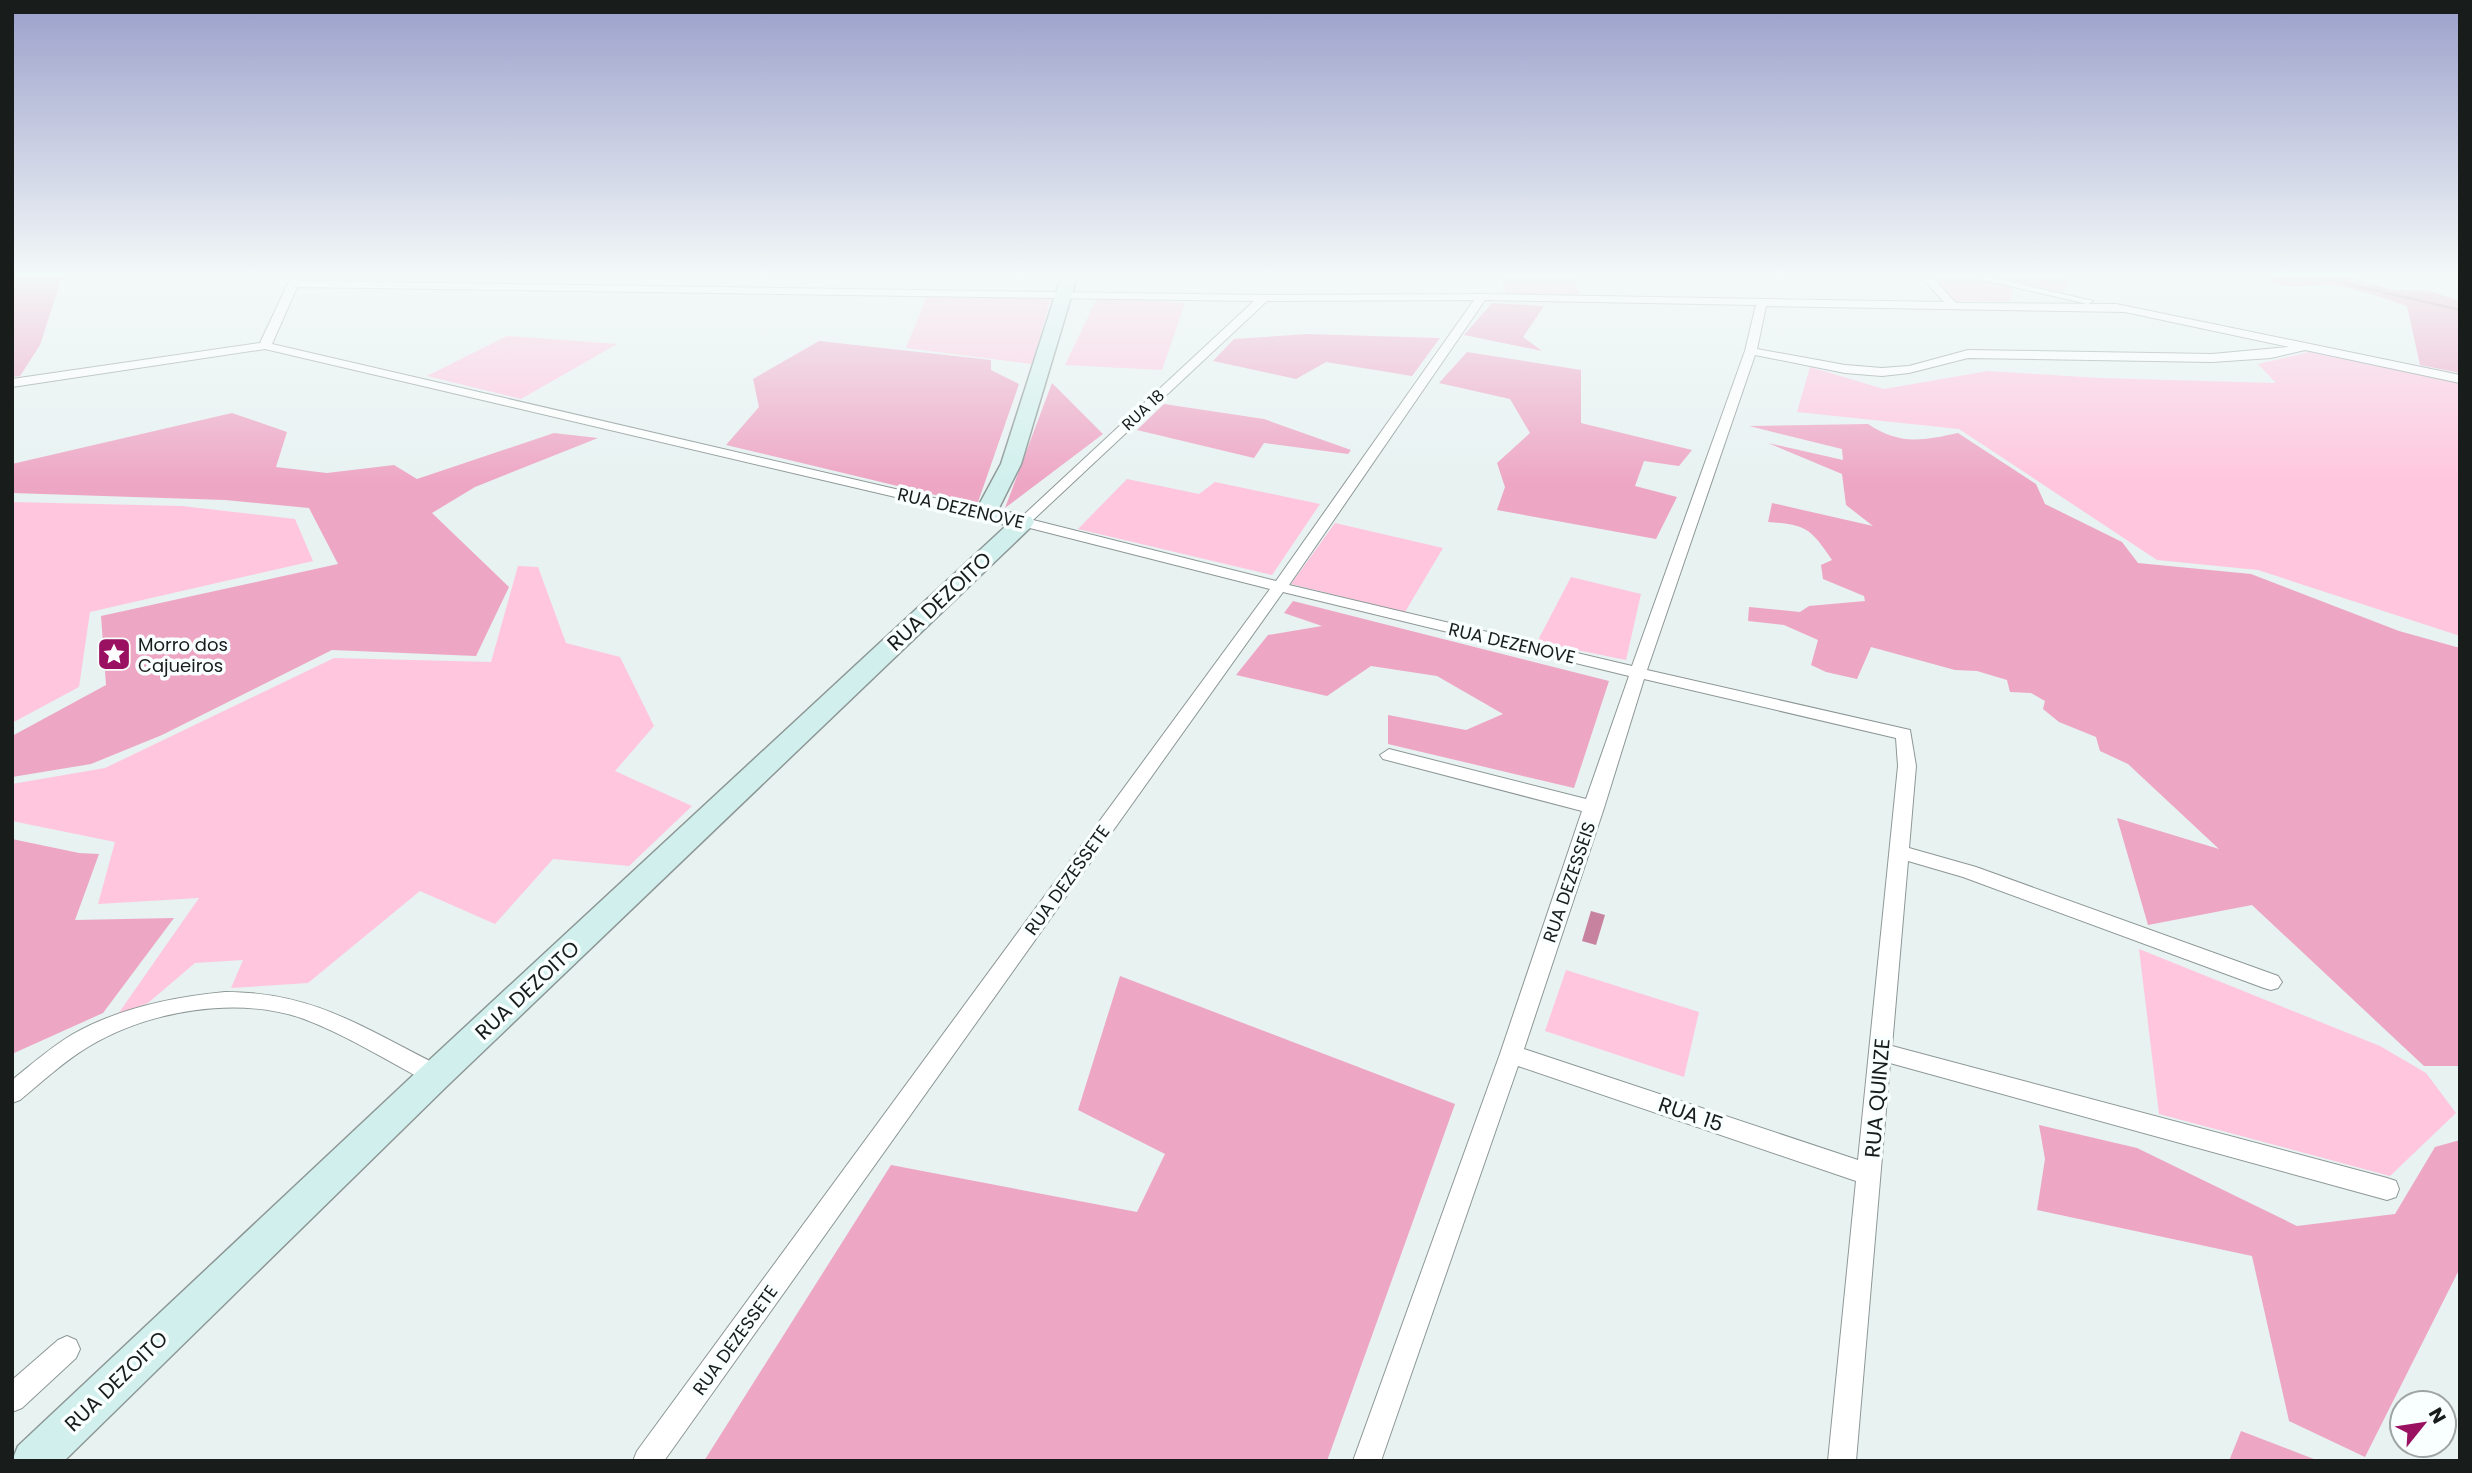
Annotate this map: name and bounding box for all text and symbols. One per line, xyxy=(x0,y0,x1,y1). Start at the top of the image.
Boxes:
street label: RUA 18 xyxy=(1117,384,1169,436)
street label: RUA DEZENOVE xyxy=(895,481,1027,535)
street label: RUA DEZOITO xyxy=(880,545,998,657)
street label: RUA DEZENOVE xyxy=(1446,616,1578,670)
place label: Morro dos Cajueiros xyxy=(138,632,228,678)
place icon: Morro dos Cajueiros xyxy=(95,635,133,673)
street label: RUA DEZESSEIS xyxy=(1537,818,1601,946)
street label: RUA DEZESSETE xyxy=(1019,820,1115,940)
street label: RUA DEZOITO xyxy=(468,934,586,1046)
street label: RUA QUINZE xyxy=(1857,1037,1897,1159)
street label: RUA 15 xyxy=(1655,1089,1727,1139)
street label: RUA DEZESSETE xyxy=(687,1280,783,1400)
street label: RUA DEZOITO xyxy=(58,1324,174,1438)
north arrow xyxy=(2388,1389,2458,1459)
text: N xyxy=(2422,1403,2453,1429)

